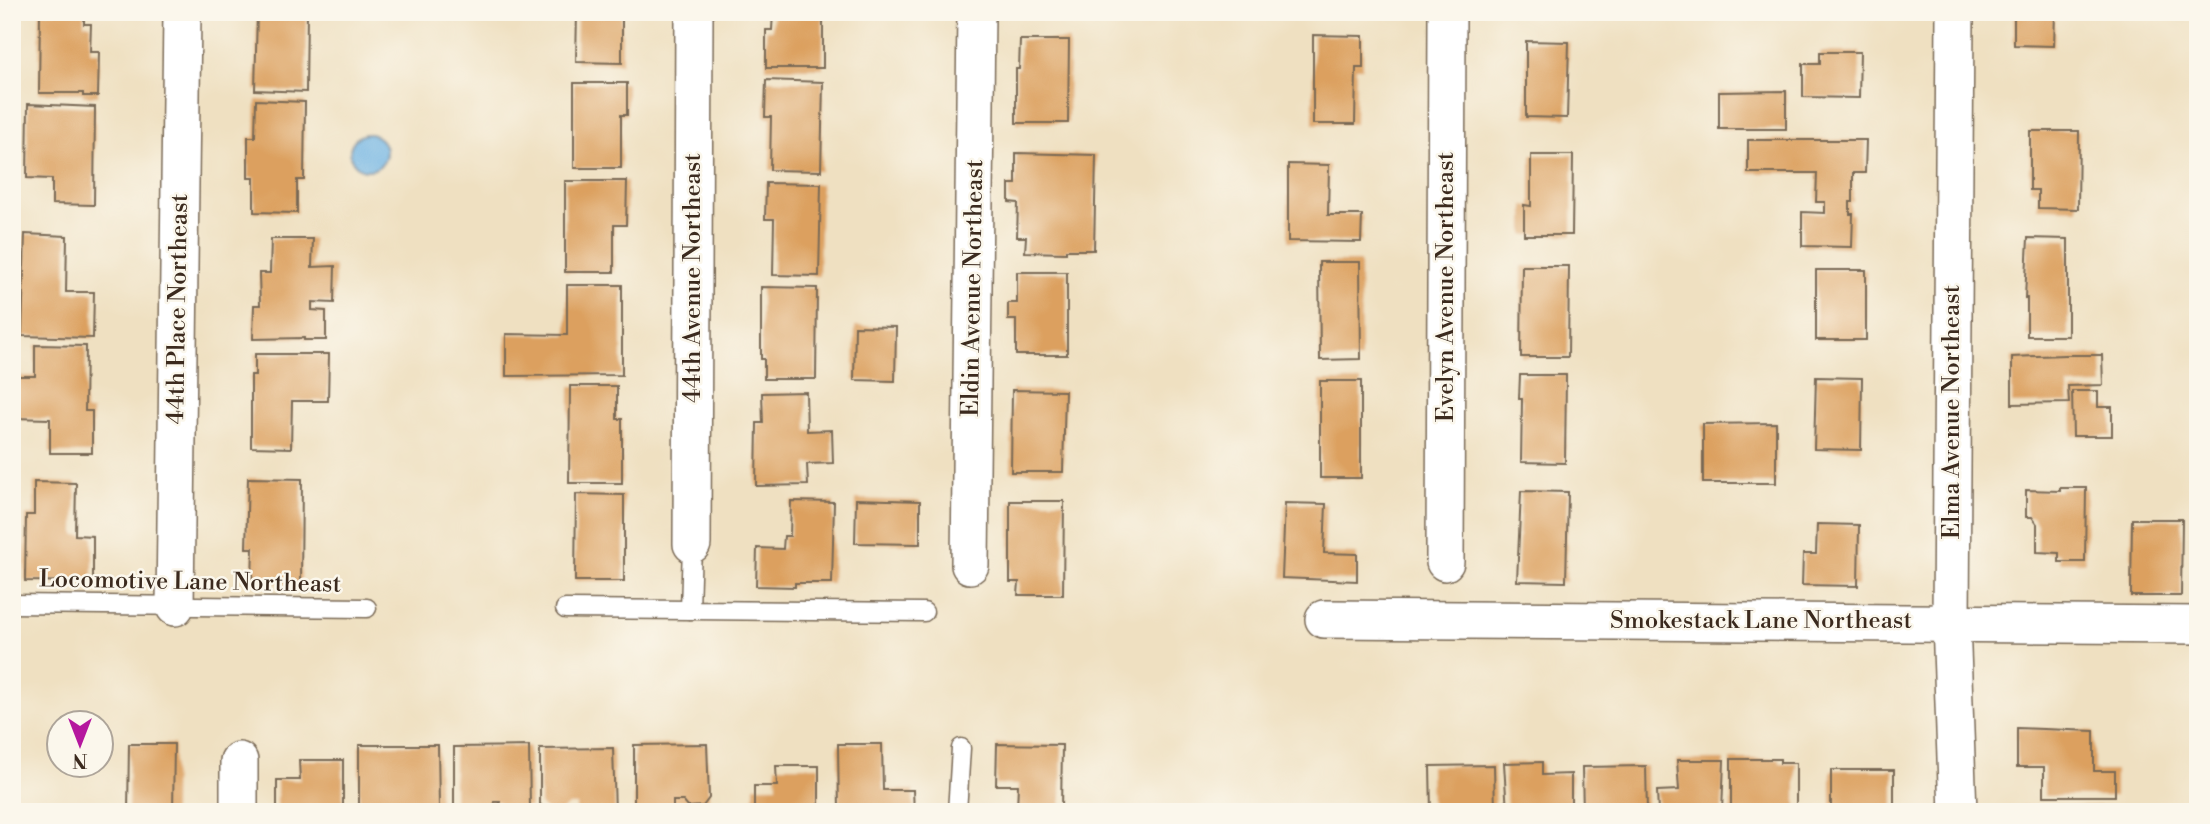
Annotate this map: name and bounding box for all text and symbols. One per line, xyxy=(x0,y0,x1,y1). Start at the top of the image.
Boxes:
street label: Evelyn Avenue Northeast xyxy=(1431,151,1461,422)
street label: 44th Avenue Northeast xyxy=(678,153,708,403)
street label: Eldin Avenue Northeast xyxy=(956,159,990,417)
street label: 44th Place Northeast xyxy=(161,193,195,425)
street label: Elma Avenue Northeast xyxy=(1937,284,1967,539)
street label: Locomotive Lane Northeast xyxy=(39,564,342,600)
street label: Smokestack Lane Northeast xyxy=(1610,606,1913,636)
north arrow xyxy=(46,708,116,778)
text: N xyxy=(72,748,88,772)

